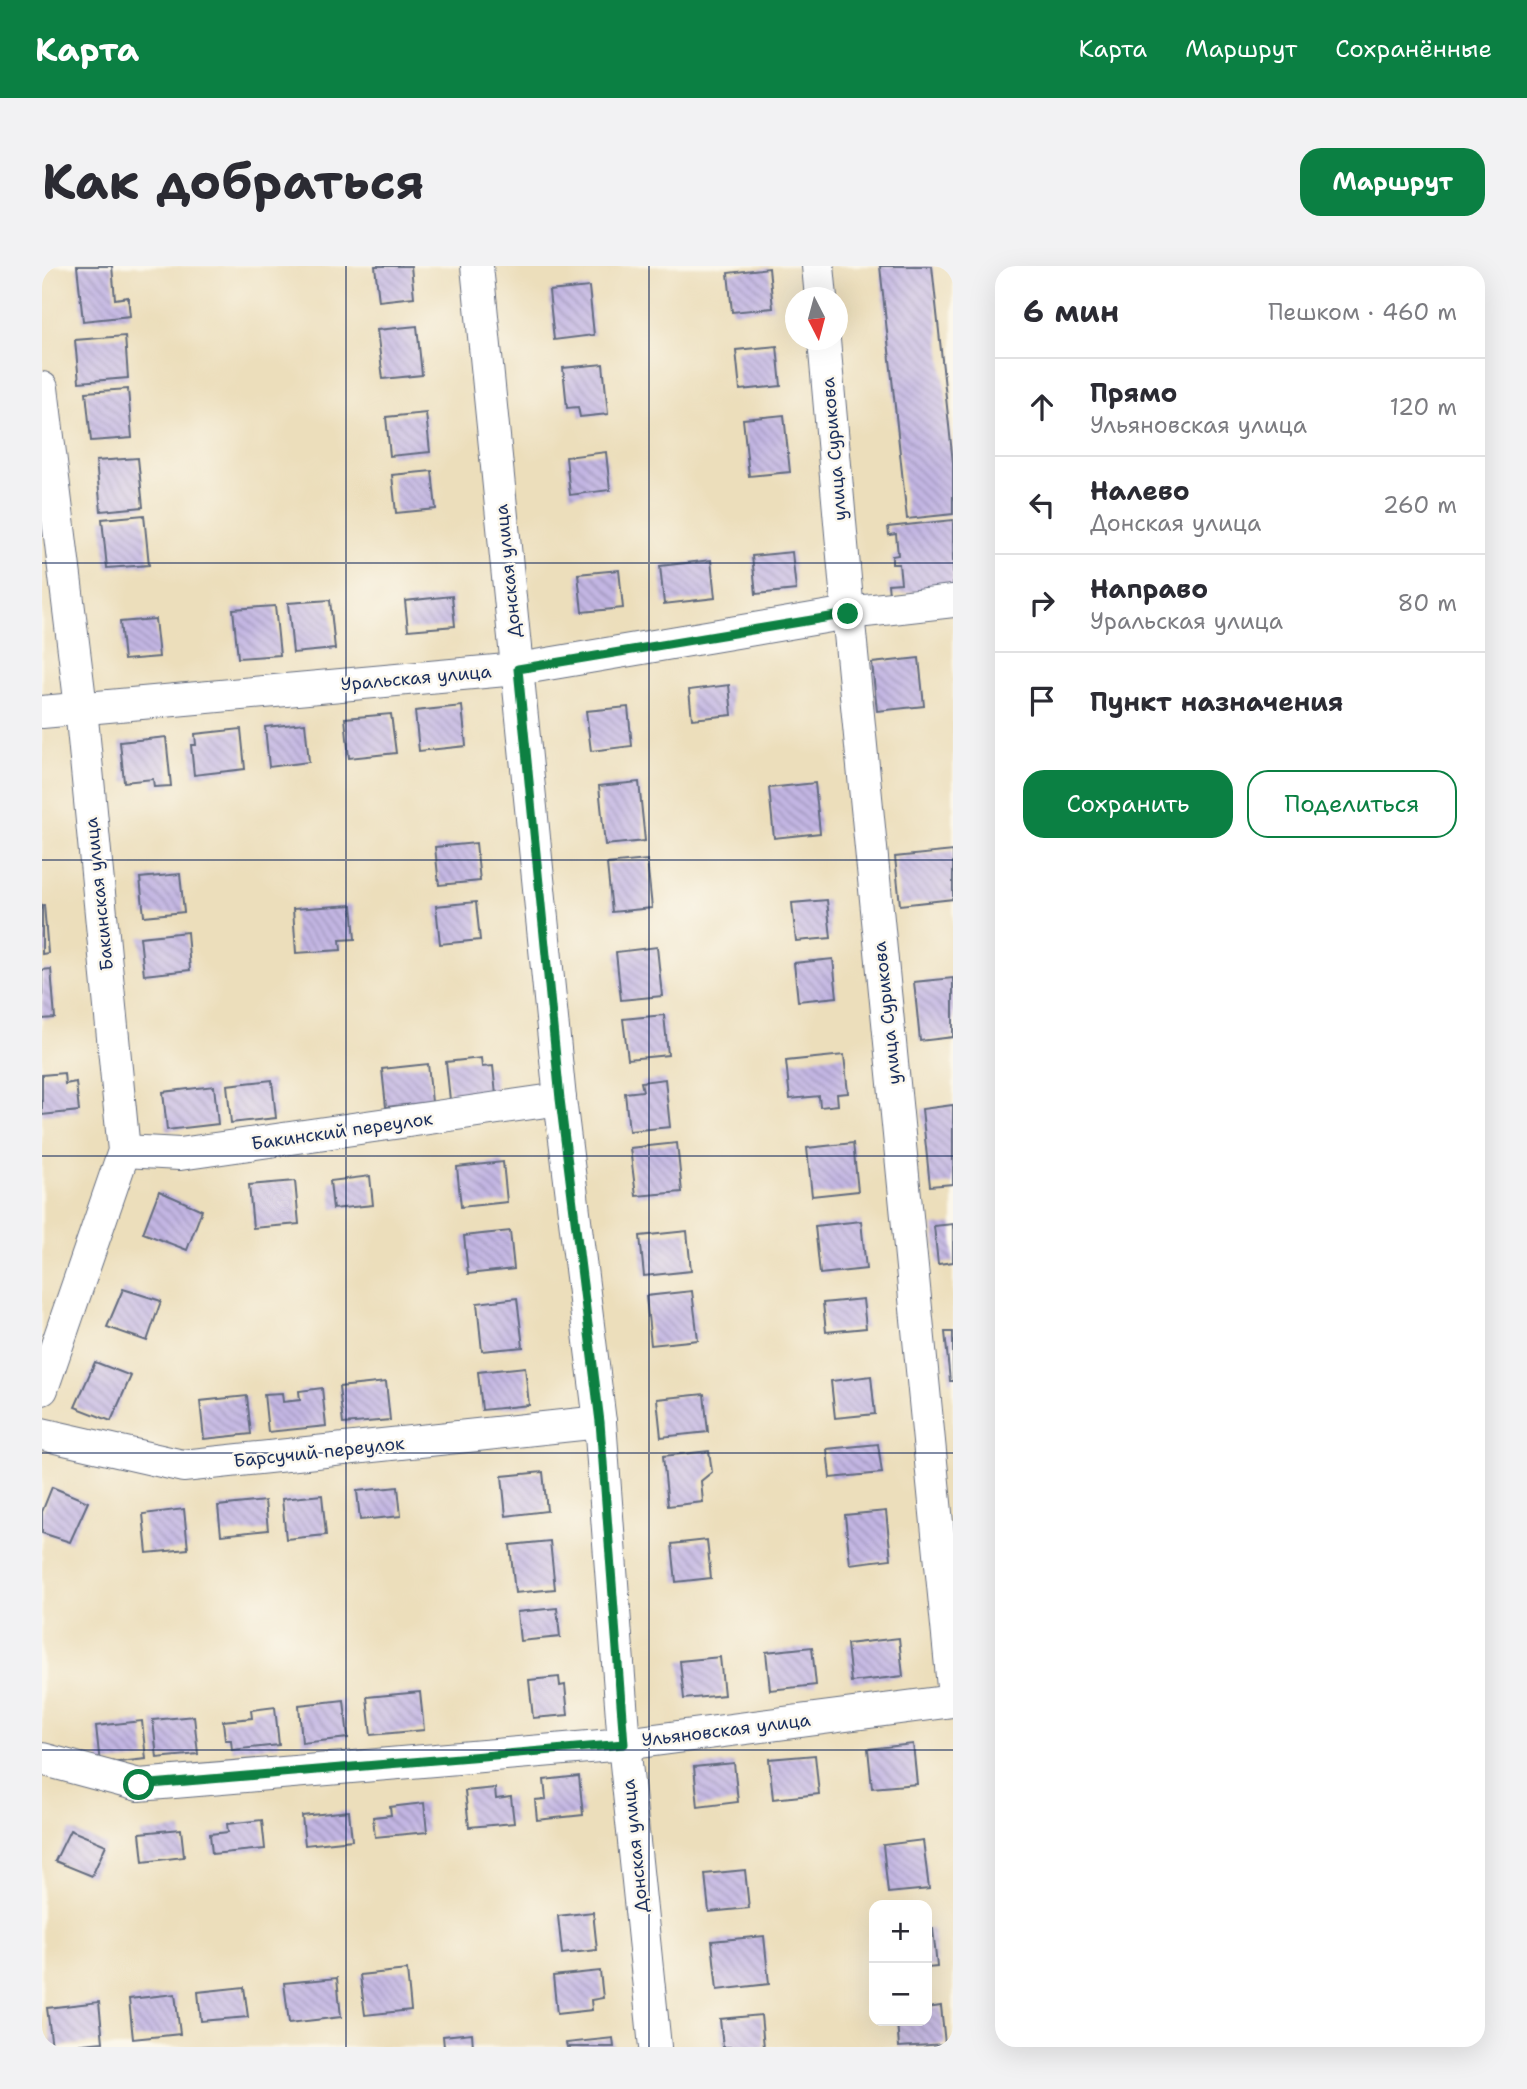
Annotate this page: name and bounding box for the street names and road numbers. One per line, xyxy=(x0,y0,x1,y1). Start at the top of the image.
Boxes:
street label: улица Сурикова xyxy=(816,376,852,522)
street label: Донская улица xyxy=(489,503,527,639)
street label: Уральская улица xyxy=(340,659,492,697)
street label: Бакинская улица xyxy=(79,816,119,972)
street label: улица Сурикова xyxy=(868,940,906,1086)
street label: Бакинский переулок xyxy=(250,1106,435,1156)
street label: Барсучий переулок xyxy=(232,1431,406,1473)
street label: Ульяновская улица xyxy=(640,1708,812,1752)
street label: Донская улица xyxy=(616,1778,654,1914)

